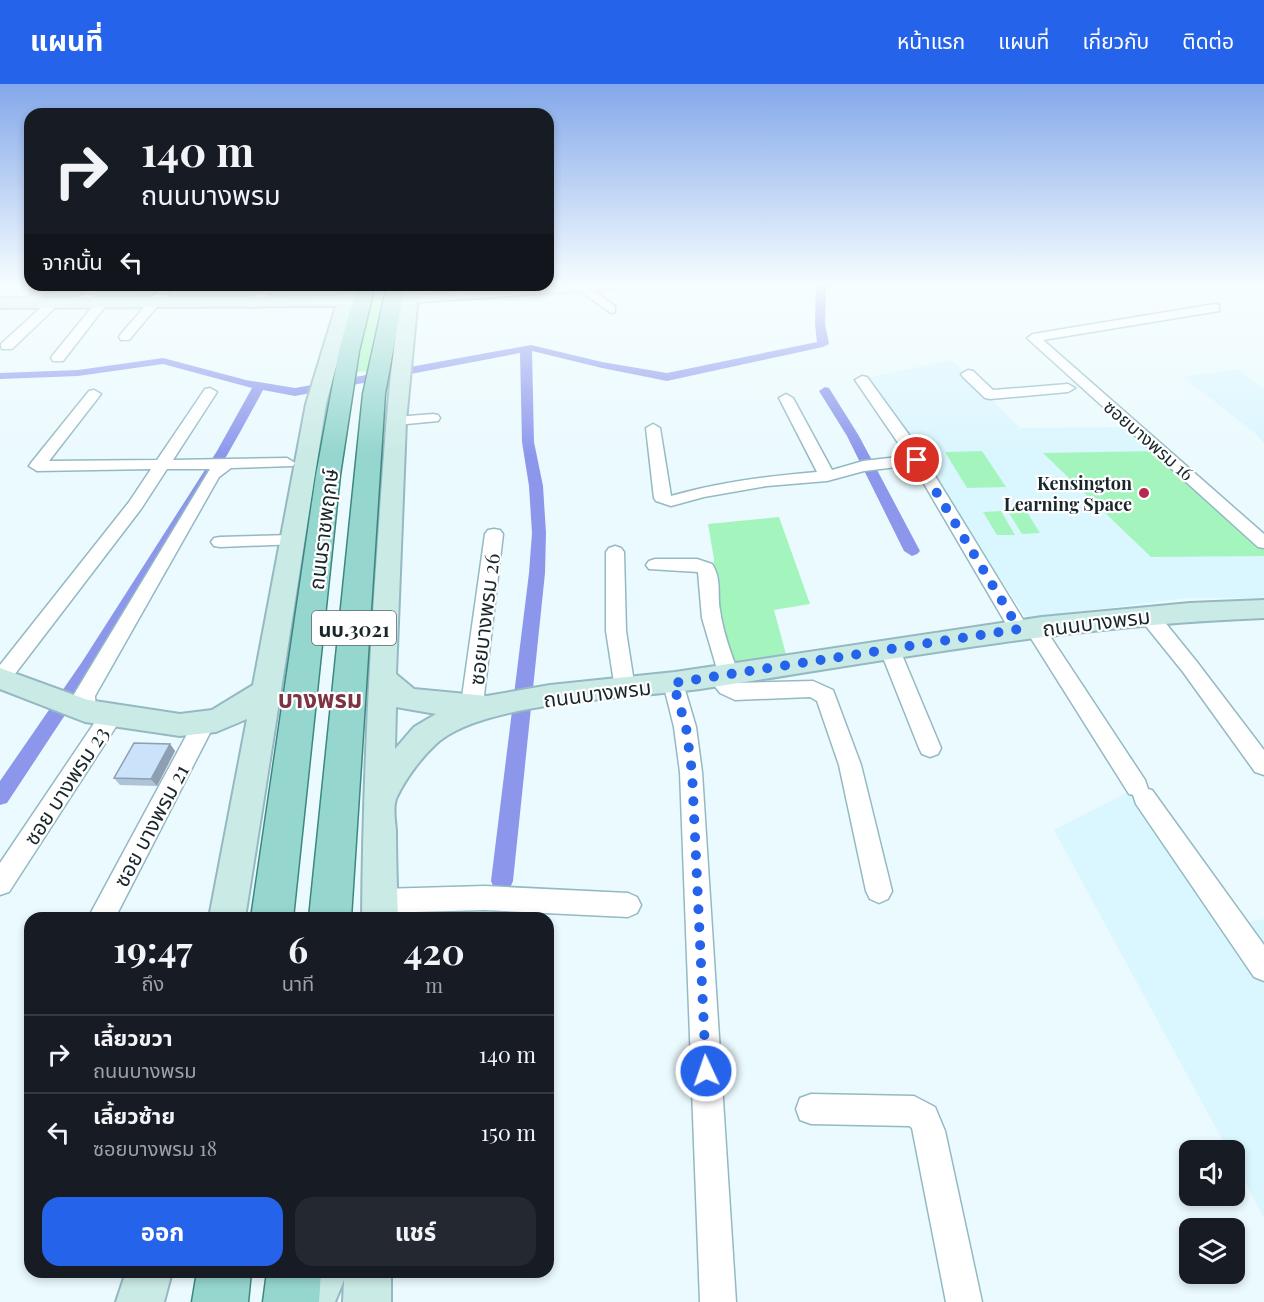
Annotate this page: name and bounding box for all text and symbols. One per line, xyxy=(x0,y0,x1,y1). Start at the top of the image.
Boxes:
text: แผนที่ xyxy=(30,21,103,58)
text: หน้าแรก xyxy=(897,26,965,54)
text: แผนที่ xyxy=(998,26,1049,54)
text: เกี่ยวกับ xyxy=(1082,26,1149,54)
text: ติดต่อ xyxy=(1182,26,1234,54)
text: 140 m xyxy=(141,122,254,178)
icon: right xyxy=(42,132,120,210)
text: ถนนบางพรม xyxy=(141,176,281,212)
text: จากนั้น xyxy=(42,246,103,276)
icon: left xyxy=(115,246,148,279)
street label: ซอยบางพรม 16 xyxy=(1099,394,1199,486)
pin xyxy=(891,434,942,485)
icon: arrive xyxy=(900,443,933,476)
street label: ถนนราชพฤกษ์ xyxy=(301,467,343,591)
place label: Kensington Learning Space xyxy=(1004,471,1132,516)
marker: Kensington Learning Space xyxy=(1137,486,1151,500)
street label: ซอยบางพรม 26 xyxy=(461,551,505,687)
street label: ถนนบางพรม xyxy=(1040,600,1152,642)
road number: นบ.3021 xyxy=(312,611,396,645)
street label: ถนนบางพรม xyxy=(541,671,653,713)
district label: บางพรม xyxy=(278,682,362,714)
street label: ซอย บางพรม 23 xyxy=(16,720,114,850)
street label: ซอย บางพรม 21 xyxy=(106,759,194,891)
text: 19:47 xyxy=(113,924,192,972)
text: 6 xyxy=(288,924,308,972)
text: 420 xyxy=(404,926,465,974)
text: ถึง xyxy=(141,969,164,996)
text: นาที xyxy=(282,969,314,996)
text: m xyxy=(425,971,443,998)
text: เลี้ยวขวา xyxy=(93,1022,173,1052)
icon: right xyxy=(42,1038,75,1071)
text: 140 m xyxy=(479,1039,536,1069)
position arrow xyxy=(674,1039,738,1103)
text: ถนนบางพรม xyxy=(93,1056,196,1083)
text: เลี้ยวซ้าย xyxy=(93,1100,175,1130)
icon: left xyxy=(42,1116,75,1149)
text: 150 m xyxy=(481,1117,536,1147)
text: ซอยบางพรม 18 xyxy=(93,1134,217,1161)
map controls xyxy=(1179,1140,1245,1284)
button: sound xyxy=(1179,1140,1245,1206)
button: ออก xyxy=(42,1197,283,1266)
button: แชร์ xyxy=(295,1197,536,1266)
button: layers xyxy=(1179,1218,1245,1284)

